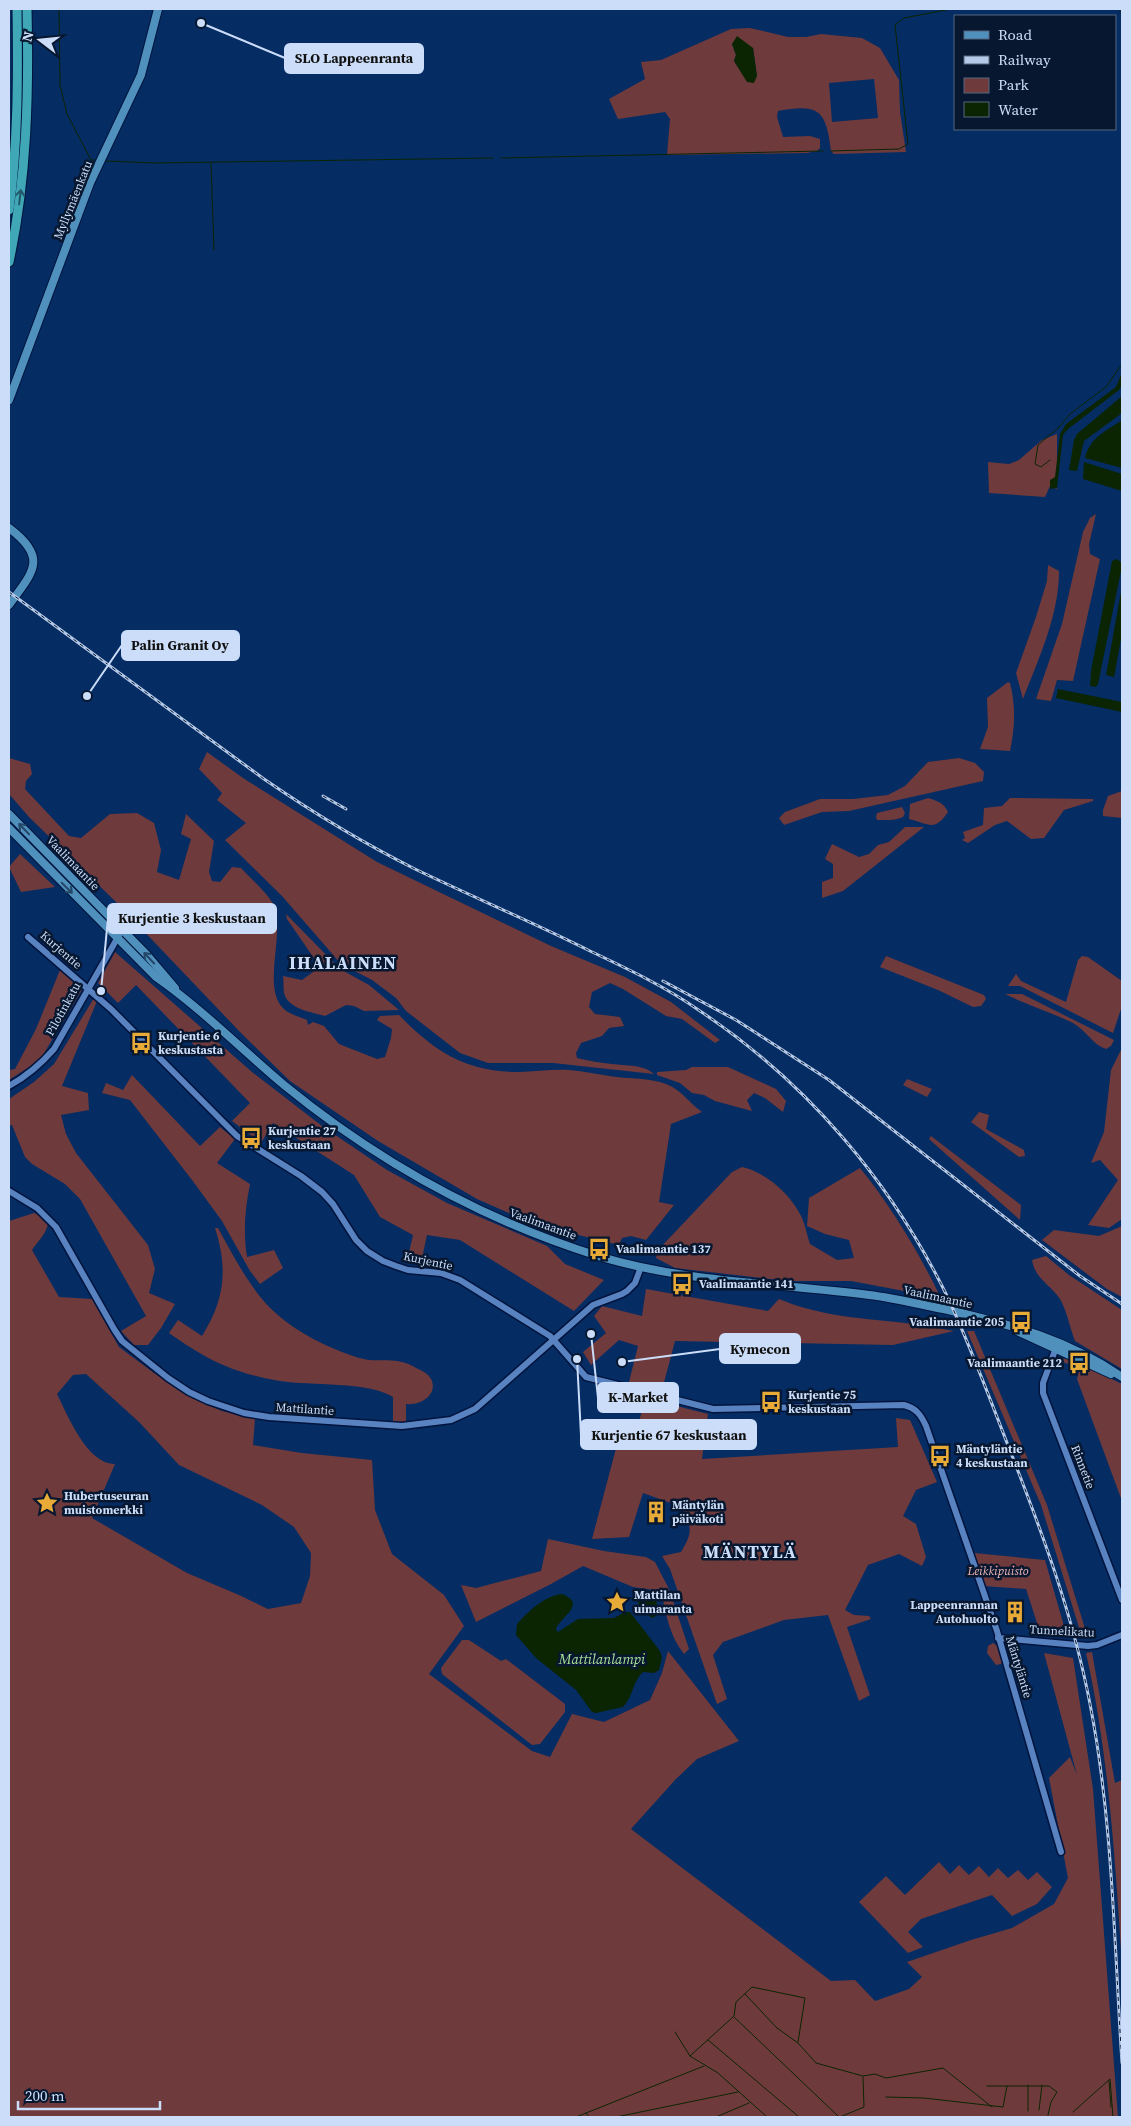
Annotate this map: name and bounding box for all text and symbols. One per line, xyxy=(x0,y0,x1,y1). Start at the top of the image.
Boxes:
north arrow xyxy=(15,15,65,65)
legend xyxy=(954,15,1116,130)
text: Road xyxy=(998,24,1032,45)
text: N xyxy=(16,29,39,44)
callout: SLO Lappeenranta xyxy=(285,44,423,73)
text: SLO Lappeenranta xyxy=(295,48,414,68)
text: Railway xyxy=(998,49,1051,70)
text: Park xyxy=(998,74,1030,95)
text: Water xyxy=(998,99,1039,120)
street label: Myllymäenkatu xyxy=(50,158,96,242)
one-way arrow xyxy=(15,189,25,205)
callout: Palin Granit Oy xyxy=(122,631,239,660)
text: Palin Granit Oy xyxy=(131,635,229,655)
one-way arrow xyxy=(18,824,30,836)
street label: Vaalimaantie xyxy=(43,832,103,894)
one-way arrow xyxy=(61,881,73,894)
callout: Kurjentie 3 keskustaan xyxy=(108,904,276,933)
text: Kurjentie 3 keskustaan xyxy=(118,908,266,928)
street label: Kurjentie xyxy=(37,928,85,972)
district label: IHALAINEN xyxy=(289,950,397,975)
one-way arrow xyxy=(143,952,155,964)
street label: Pilotinkatu xyxy=(42,979,84,1039)
place label: Kurjentie 6 keskustasta xyxy=(158,1028,224,1058)
bus stop icon: Kurjentie 6 keskustasta xyxy=(128,1030,154,1056)
place label: Kurjentie 27 keskustaan xyxy=(268,1123,336,1153)
bus stop icon: Kurjentie 27 keskustaan xyxy=(238,1125,264,1151)
street label: Vaalimaantie xyxy=(507,1204,579,1244)
bus stop icon: Vaalimaantie 137 xyxy=(586,1236,612,1262)
place label: Vaalimaantie 137 xyxy=(616,1241,711,1257)
street label: Kurjentie xyxy=(402,1248,454,1274)
bus stop icon: Vaalimaantie 141 xyxy=(669,1271,695,1297)
place label: Vaalimaantie 141 xyxy=(699,1276,794,1292)
street label: Vaalimaantie xyxy=(902,1282,974,1312)
bus stop icon: Vaalimaantie 205 xyxy=(1008,1309,1034,1335)
place label: Vaalimaantie 205 xyxy=(909,1314,1004,1330)
callout: Kymecon xyxy=(720,1334,800,1363)
text: Kymecon xyxy=(730,1339,790,1359)
bus stop icon: Vaalimaantie 212 xyxy=(1066,1350,1092,1376)
place label: Vaalimaantie 212 xyxy=(967,1355,1062,1371)
callout: K-Market xyxy=(598,1383,678,1412)
text: K-Market xyxy=(608,1387,669,1407)
place label: Kurjentie 75 keskustaan xyxy=(788,1387,856,1417)
bus stop icon: Kurjentie 75 keskustaan xyxy=(758,1389,784,1415)
street label: Mattilantie xyxy=(275,1399,335,1419)
callout: Kurjentie 67 keskustaan xyxy=(581,1420,756,1449)
text: Kurjentie 67 keskustaan xyxy=(591,1425,747,1445)
place label: Mäntyläntie 4 keskustaan xyxy=(956,1441,1028,1471)
bus stop icon: Mäntyläntie 4 keskustaan xyxy=(927,1443,953,1469)
street label: Rinnetie xyxy=(1067,1443,1099,1491)
place label: Hubertuseuran muistomerkki xyxy=(64,1488,150,1518)
place icon: Hubertuseuran muistomerkki xyxy=(34,1490,60,1516)
place label: Mäntylän päiväkoti xyxy=(672,1497,725,1527)
building icon: Mäntylän päiväkoti xyxy=(643,1499,669,1525)
district label: MÄNTYLÄ xyxy=(703,1539,797,1564)
park label: Leikkipuisto xyxy=(966,1563,1029,1579)
place label: Mattilan uimaranta xyxy=(634,1587,692,1617)
place icon: Mattilan uimaranta xyxy=(604,1589,630,1615)
place label: Lappeenrannan Autohuolto xyxy=(910,1597,999,1627)
building icon: Lappeenrannan Autohuolto xyxy=(1002,1599,1028,1625)
street label: Tunnelikatu xyxy=(1029,1621,1095,1641)
street label: Mäntyläntie xyxy=(1002,1634,1036,1700)
water label: Mattilanlampi xyxy=(558,1649,646,1669)
scale bar xyxy=(18,2078,160,2110)
text: 200 m xyxy=(25,2085,65,2106)

